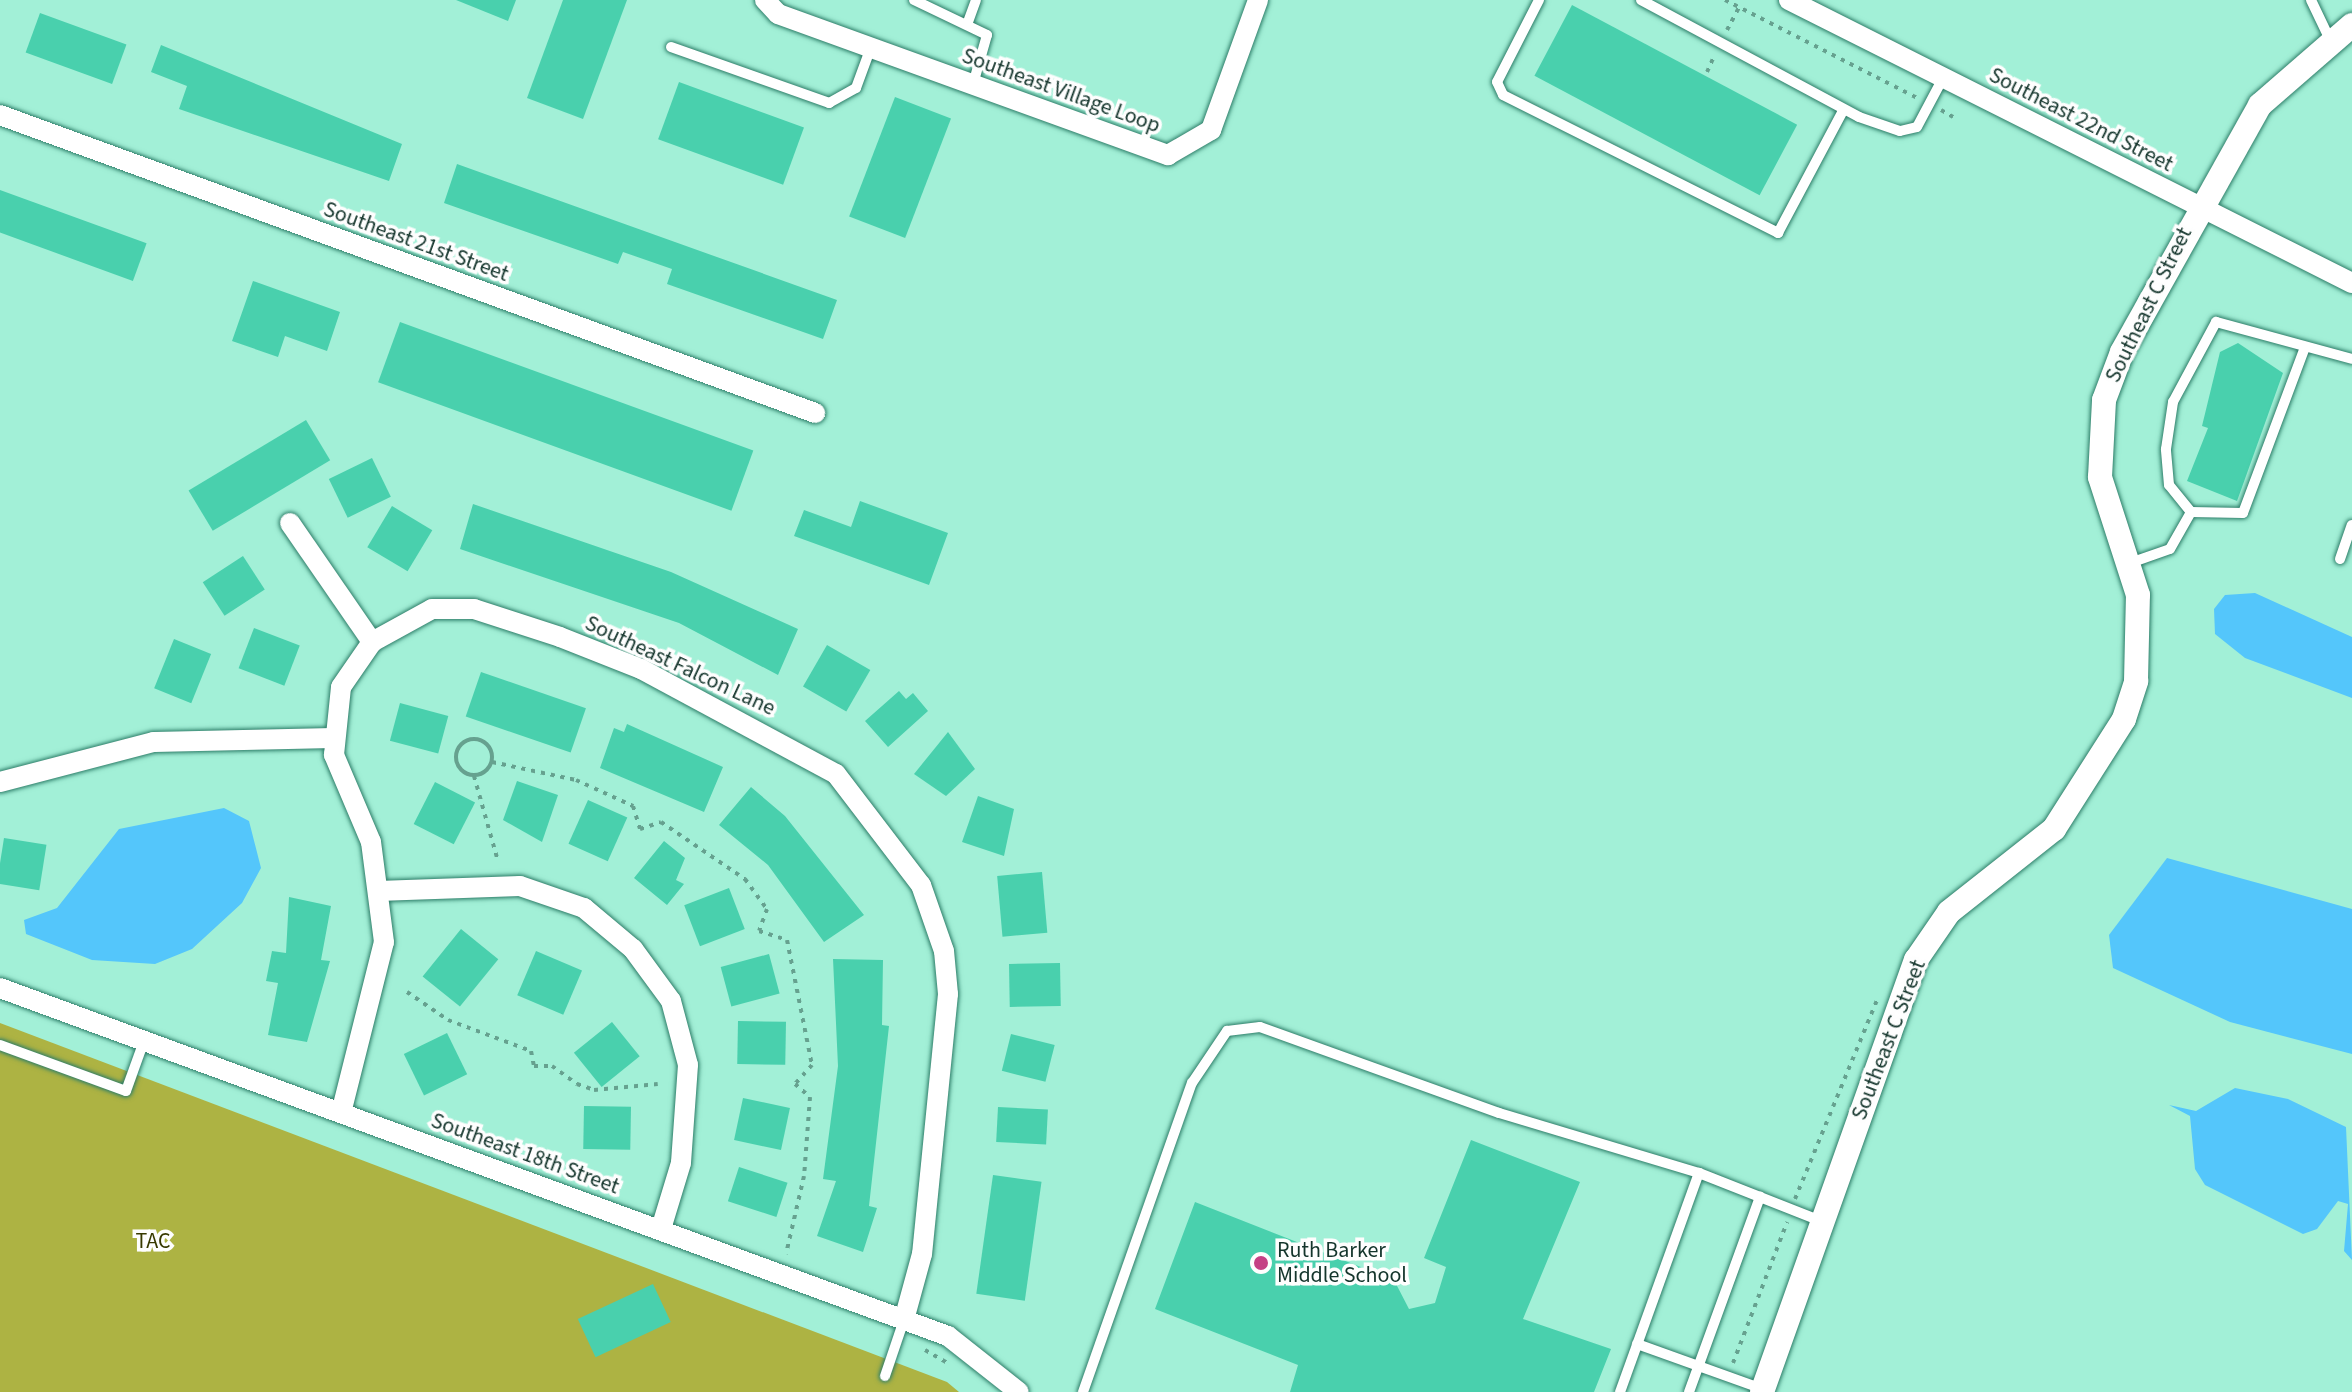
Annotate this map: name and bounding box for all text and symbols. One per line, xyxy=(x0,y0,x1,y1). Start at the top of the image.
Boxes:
street label: Southeast Village Loop xyxy=(958,43,1164,139)
street label: Southeast 22nd Street xyxy=(1985,62,2177,178)
street label: Southeast 21st Street xyxy=(320,196,512,288)
street label: Southeast C Street xyxy=(2100,223,2198,387)
street label: Southeast Falcon Lane xyxy=(581,610,779,722)
street label: Southeast C Street xyxy=(1846,956,1932,1124)
street label: Southeast 18th Street xyxy=(427,1108,623,1200)
park label: TAC xyxy=(135,1229,171,1255)
place label: Ruth Barker Middle School xyxy=(1277,1237,1407,1288)
marker: Ruth Barker Middle School xyxy=(1252,1254,1270,1272)

